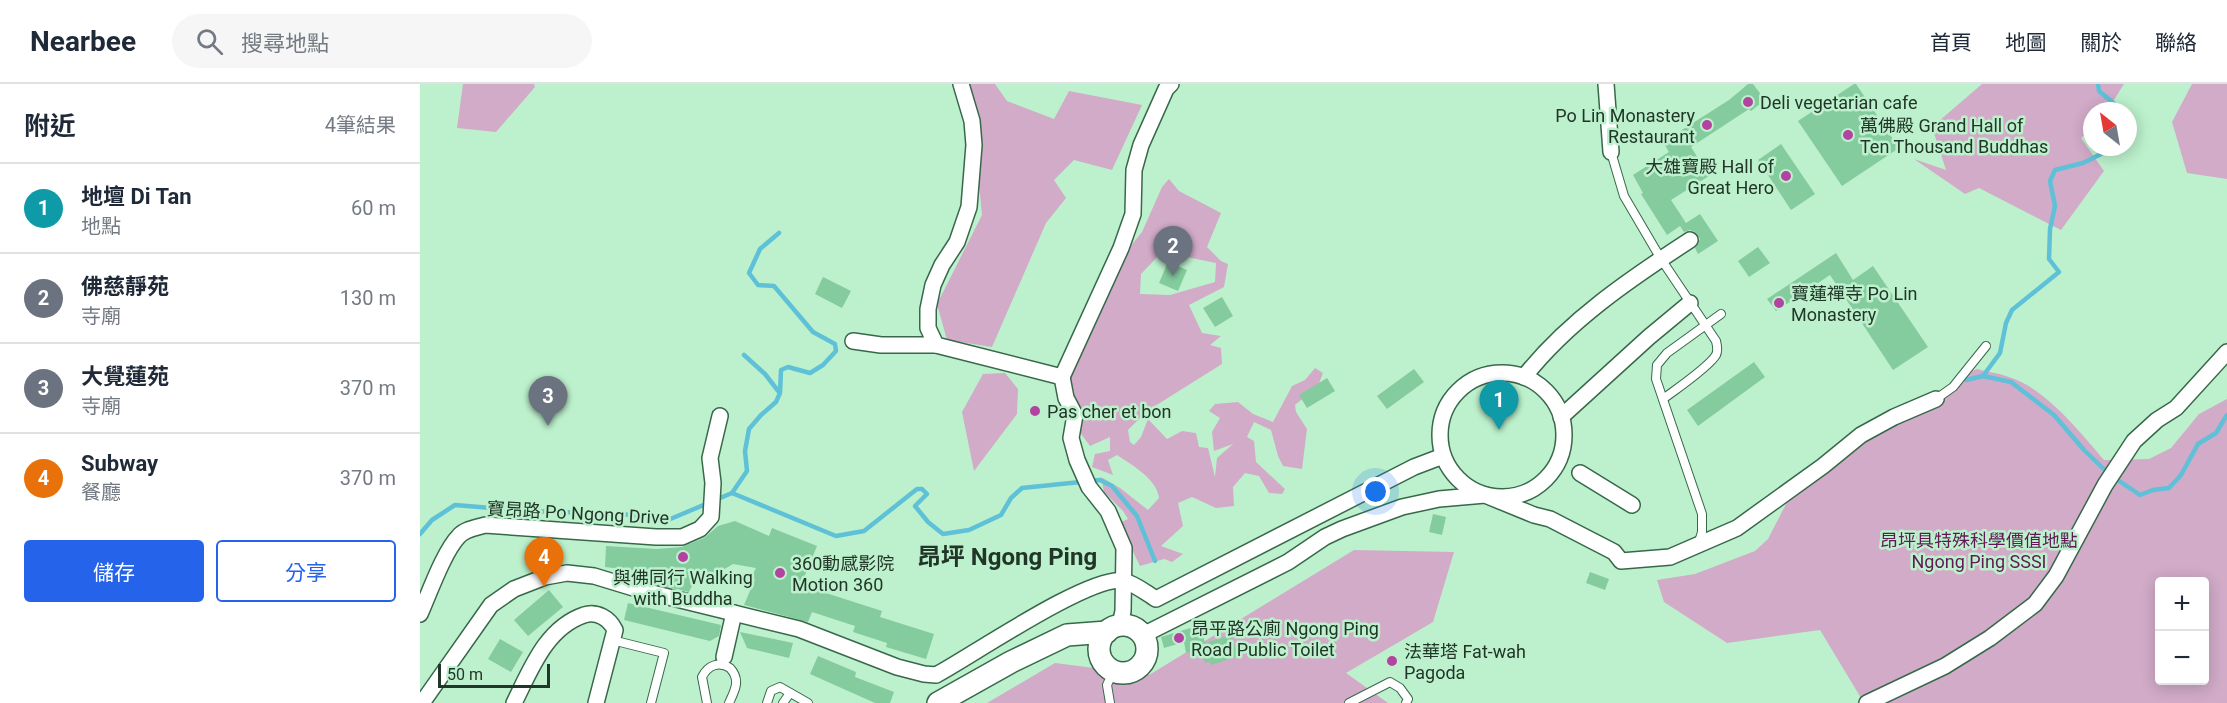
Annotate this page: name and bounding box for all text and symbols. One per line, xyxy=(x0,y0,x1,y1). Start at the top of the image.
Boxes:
search box xyxy=(172,14,592,68)
text: Nearbee xyxy=(30,25,136,58)
icon: search xyxy=(193,25,226,58)
text: 搜尋地點 xyxy=(241,31,329,56)
text: 首頁 xyxy=(1930,31,1972,55)
text: 地圖 xyxy=(2005,31,2047,55)
text: 關於 xyxy=(2080,31,2122,55)
text: 聯絡 xyxy=(2155,31,2197,55)
place label: Deli vegetarian cafe xyxy=(1760,92,1918,113)
marker: Deli vegetarian cafe xyxy=(1741,95,1755,109)
north arrow xyxy=(2083,102,2137,156)
place label: Po Lin Monastery Restaurant xyxy=(1555,105,1695,147)
text: 附近 xyxy=(24,111,76,141)
text: 4筆結果 xyxy=(325,113,396,137)
place label: 萬佛殿 Grand Hall of Ten Thousand Buddhas xyxy=(1860,115,2048,157)
marker: Po Lin Monastery Restaurant xyxy=(1700,118,1714,132)
marker: 萬佛殿 Grand Hall of Ten Thousand Buddhas xyxy=(1841,128,1855,142)
place label: 大雄寶殿 Hall of Great Hero xyxy=(1645,156,1775,198)
marker: 大雄寶殿 Hall of Great Hero xyxy=(1779,169,1793,183)
text: 地壇 Di Tan xyxy=(81,184,192,209)
text: 1 xyxy=(38,196,49,220)
text: 60 m xyxy=(351,196,396,220)
text: 地點 xyxy=(81,214,121,238)
pin: 2 xyxy=(1154,226,1192,276)
text: 佛慈靜苑 xyxy=(81,274,169,299)
place label: 寶蓮禪寺 Po Lin Monastery xyxy=(1791,283,1917,325)
text: 2 xyxy=(38,286,49,310)
text: 130 m xyxy=(340,286,396,310)
marker: 寶蓮禪寺 Po Lin Monastery xyxy=(1772,296,1786,310)
text: 寺廟 xyxy=(81,304,121,328)
text: 大覺蓮苑 xyxy=(81,364,169,389)
text: 3 xyxy=(38,376,49,400)
text: 370 m xyxy=(340,376,396,400)
pin: 3 xyxy=(528,376,568,426)
pin: 1 xyxy=(1480,380,1518,430)
text: 寺廟 xyxy=(81,394,121,418)
place label: Pas cher et bon xyxy=(1047,401,1171,422)
marker: Pas cher et bon xyxy=(1028,404,1042,418)
text: Subway xyxy=(81,451,158,476)
text: 4 xyxy=(38,466,49,490)
text: 370 m xyxy=(340,466,396,490)
your location xyxy=(1361,477,1390,506)
text: 餐廳 xyxy=(81,480,121,504)
street label: 寶昂路 Po Ngong Drive xyxy=(486,498,670,528)
park label: 昂坪具特殊科學價值地點 Ngong Ping SSSI xyxy=(1880,530,2078,572)
pin: 4 xyxy=(524,538,564,587)
button: 儲存 xyxy=(24,540,204,602)
button: 分享 xyxy=(216,540,396,602)
district label: 昂坪 Ngong Ping xyxy=(917,543,1097,571)
marker: 與佛同行 Walking with Buddha xyxy=(676,550,690,564)
place label: 360動感影院 Motion 360 xyxy=(792,553,894,595)
marker: 360動感影院 Motion 360 xyxy=(773,566,787,580)
place label: 與佛同行 Walking with Buddha xyxy=(613,567,753,609)
map controls xyxy=(2155,577,2209,685)
button: + xyxy=(2155,577,2209,631)
place label: 昂平路公廁 Ngong Ping Road Public Toilet xyxy=(1191,618,1379,660)
marker: 昂平路公廁 Ngong Ping Road Public Toilet xyxy=(1172,631,1186,645)
button: − xyxy=(2155,631,2209,685)
place label: 法華塔 Fat-wah Pagoda xyxy=(1404,641,1526,683)
marker: 法華塔 Fat-wah Pagoda xyxy=(1385,654,1399,668)
scale bar xyxy=(438,661,550,688)
text: 50 m xyxy=(447,665,483,684)

